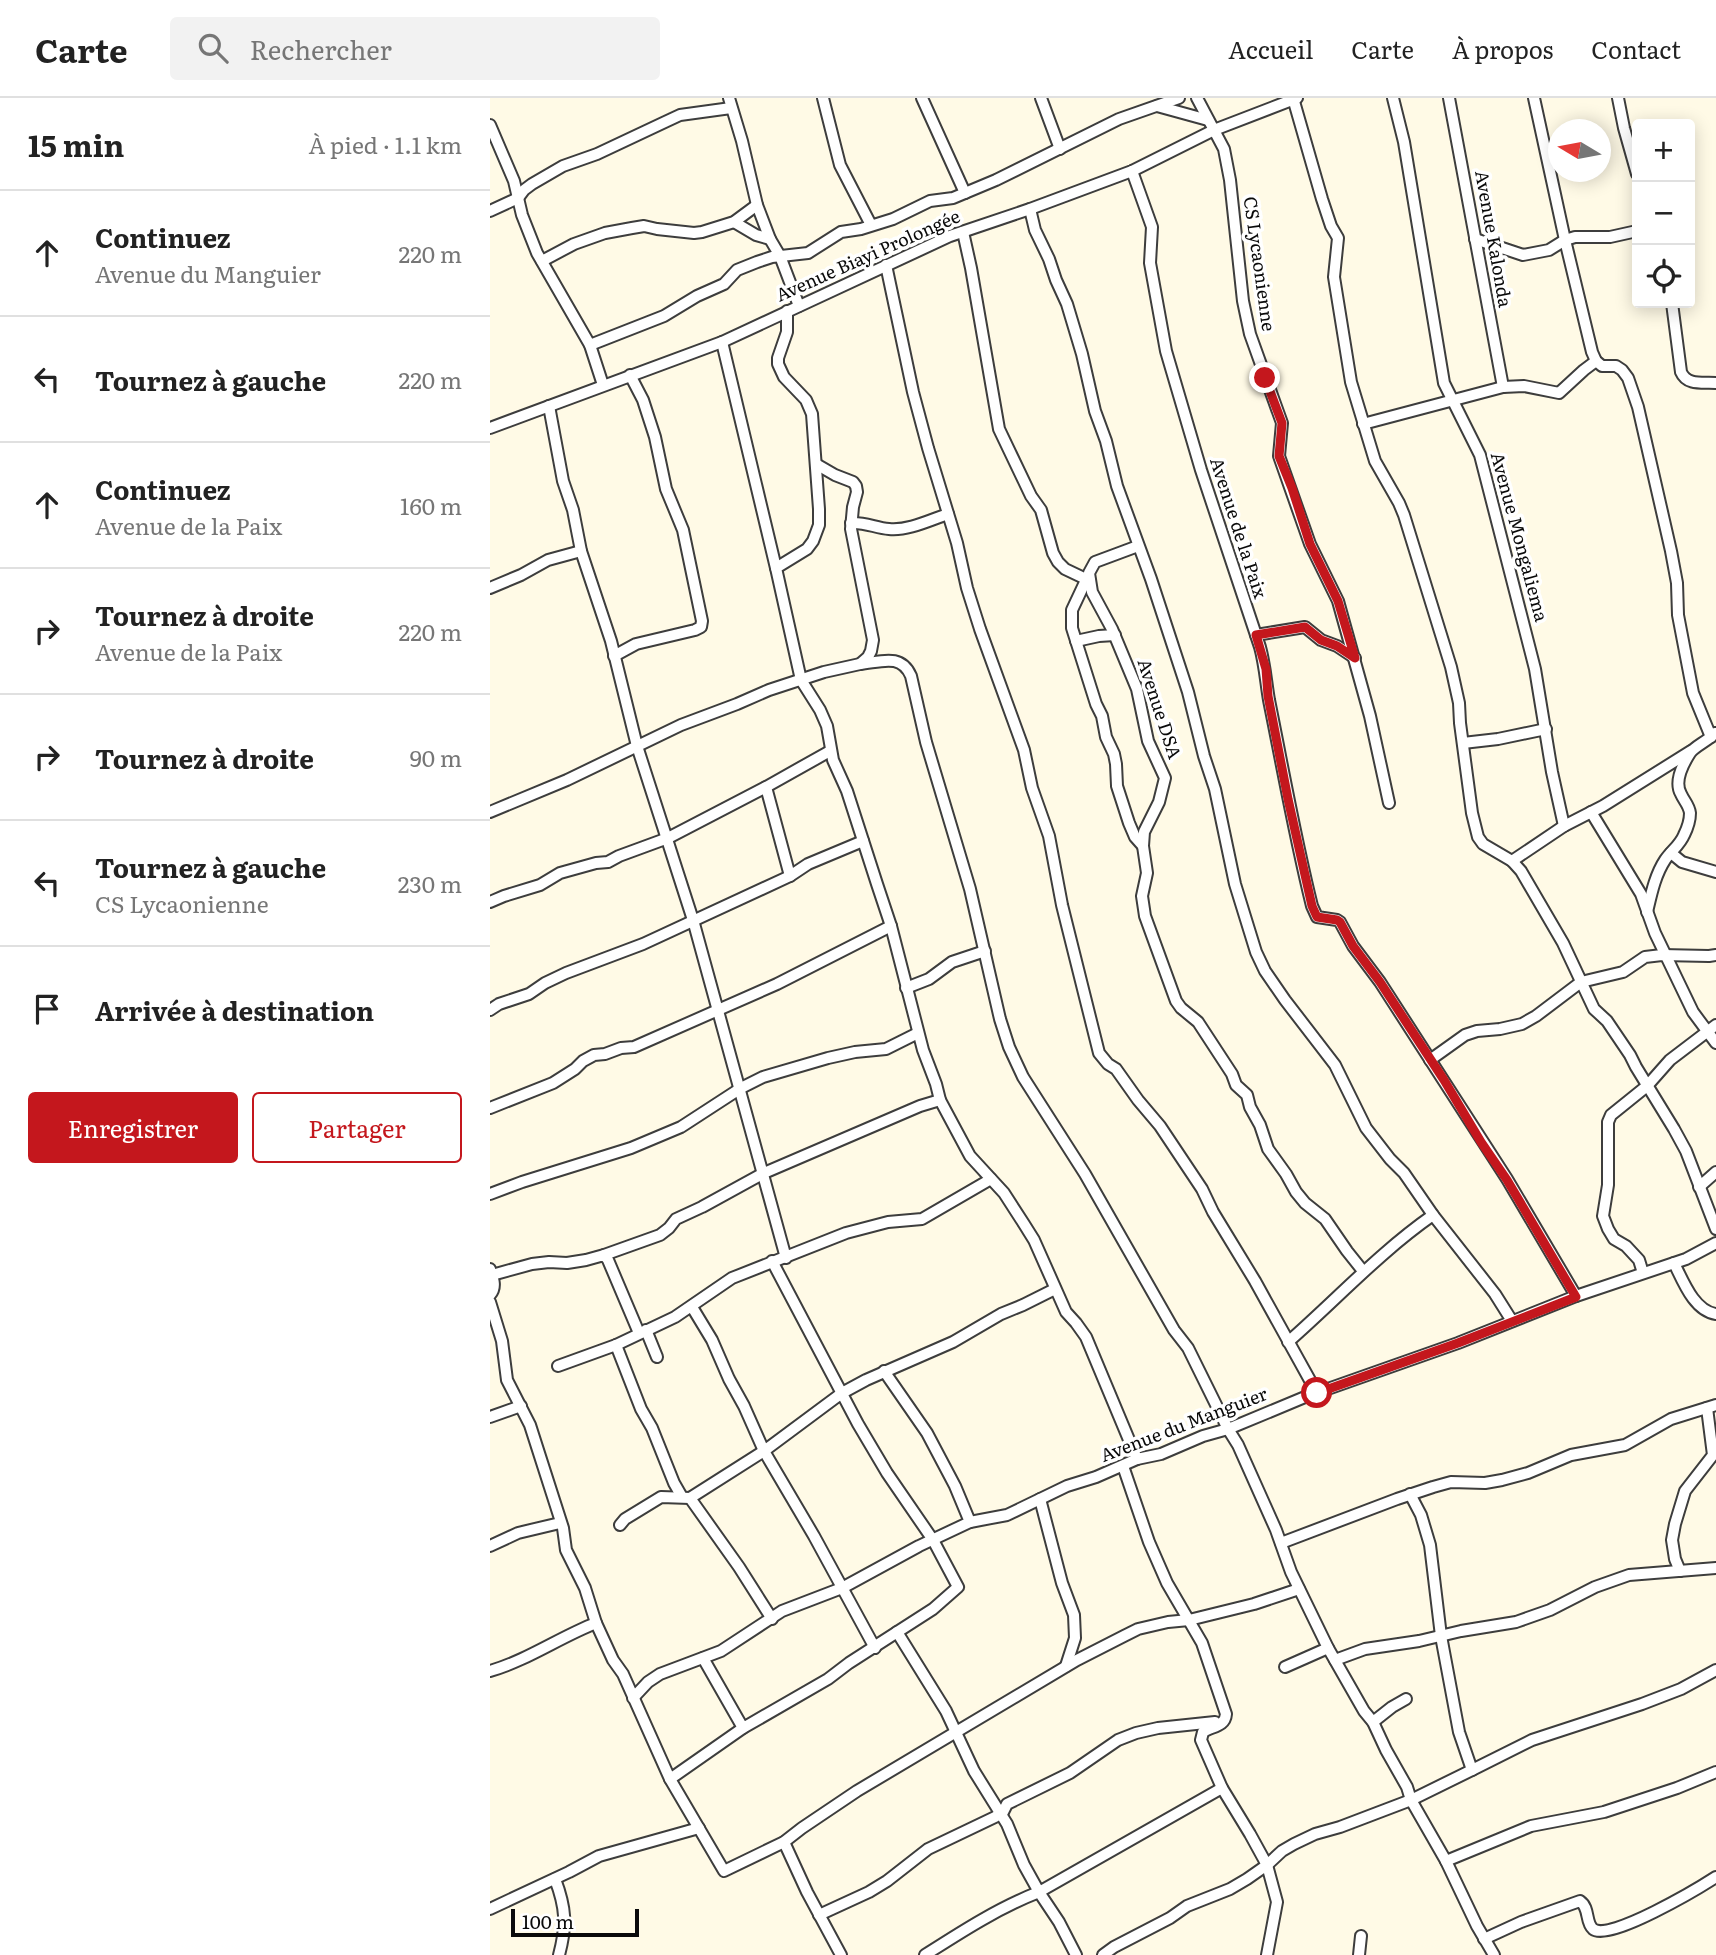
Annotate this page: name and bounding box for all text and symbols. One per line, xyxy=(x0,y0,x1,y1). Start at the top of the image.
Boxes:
search box xyxy=(170,17,660,80)
text: Carte xyxy=(35,24,128,73)
icon: search xyxy=(194,29,232,67)
text: Rechercher xyxy=(250,29,392,68)
text: Accueil xyxy=(1228,31,1313,66)
text: Carte xyxy=(1351,31,1414,66)
text: À propos xyxy=(1452,31,1553,66)
text: Contact xyxy=(1591,31,1681,66)
north arrow xyxy=(1548,119,1611,182)
map controls xyxy=(1632,119,1695,308)
button: + xyxy=(1632,119,1695,182)
text: 15 min xyxy=(28,122,124,166)
text: À pied · 1.1 km xyxy=(309,127,462,161)
street label: Avenue Kalonda xyxy=(1469,168,1520,310)
button: − xyxy=(1632,182,1695,245)
street label: CS Lycaonienne xyxy=(1238,195,1283,333)
street label: Avenue Biayi Prolongée xyxy=(771,202,964,307)
text: Continuez xyxy=(95,217,231,256)
icon: ahead xyxy=(28,234,66,272)
text: 220 m xyxy=(398,236,462,270)
button: locate xyxy=(1632,245,1695,308)
text: Avenue du Manguier xyxy=(95,256,321,290)
icon: left xyxy=(28,360,66,398)
text: Tournez à gauche xyxy=(95,360,326,399)
text: 220 m xyxy=(398,362,462,396)
route end xyxy=(1249,362,1280,393)
street label: Avenue Mongaliema xyxy=(1485,449,1556,625)
street label: Avenue de la Paix xyxy=(1204,454,1275,602)
text: Continuez xyxy=(95,469,231,508)
icon: ahead xyxy=(28,486,66,524)
text: 160 m xyxy=(400,488,462,522)
text: Avenue de la Paix xyxy=(95,508,282,542)
text: Tournez à droite xyxy=(95,595,314,634)
icon: right xyxy=(28,612,66,650)
text: 220 m xyxy=(398,614,462,648)
text: Avenue de la Paix xyxy=(95,634,282,668)
street label: Avenue DSA xyxy=(1131,655,1189,762)
icon: right xyxy=(28,738,66,776)
text: Tournez à droite xyxy=(95,738,314,777)
text: 90 m xyxy=(410,740,462,774)
text: Tournez à gauche xyxy=(95,847,326,886)
icon: left xyxy=(28,864,66,902)
text: 230 m xyxy=(398,866,462,900)
text: CS Lycaonienne xyxy=(95,886,269,920)
icon: arrive xyxy=(28,990,66,1028)
text: Arrivée à destination xyxy=(95,990,374,1029)
button: Enregistrer xyxy=(28,1092,238,1163)
button: Partager xyxy=(252,1092,462,1163)
route start xyxy=(1301,1377,1332,1408)
street label: Avenue du Manguier xyxy=(1096,1379,1271,1468)
scale bar xyxy=(511,1906,639,1938)
text: 100 m xyxy=(522,1907,574,1935)

